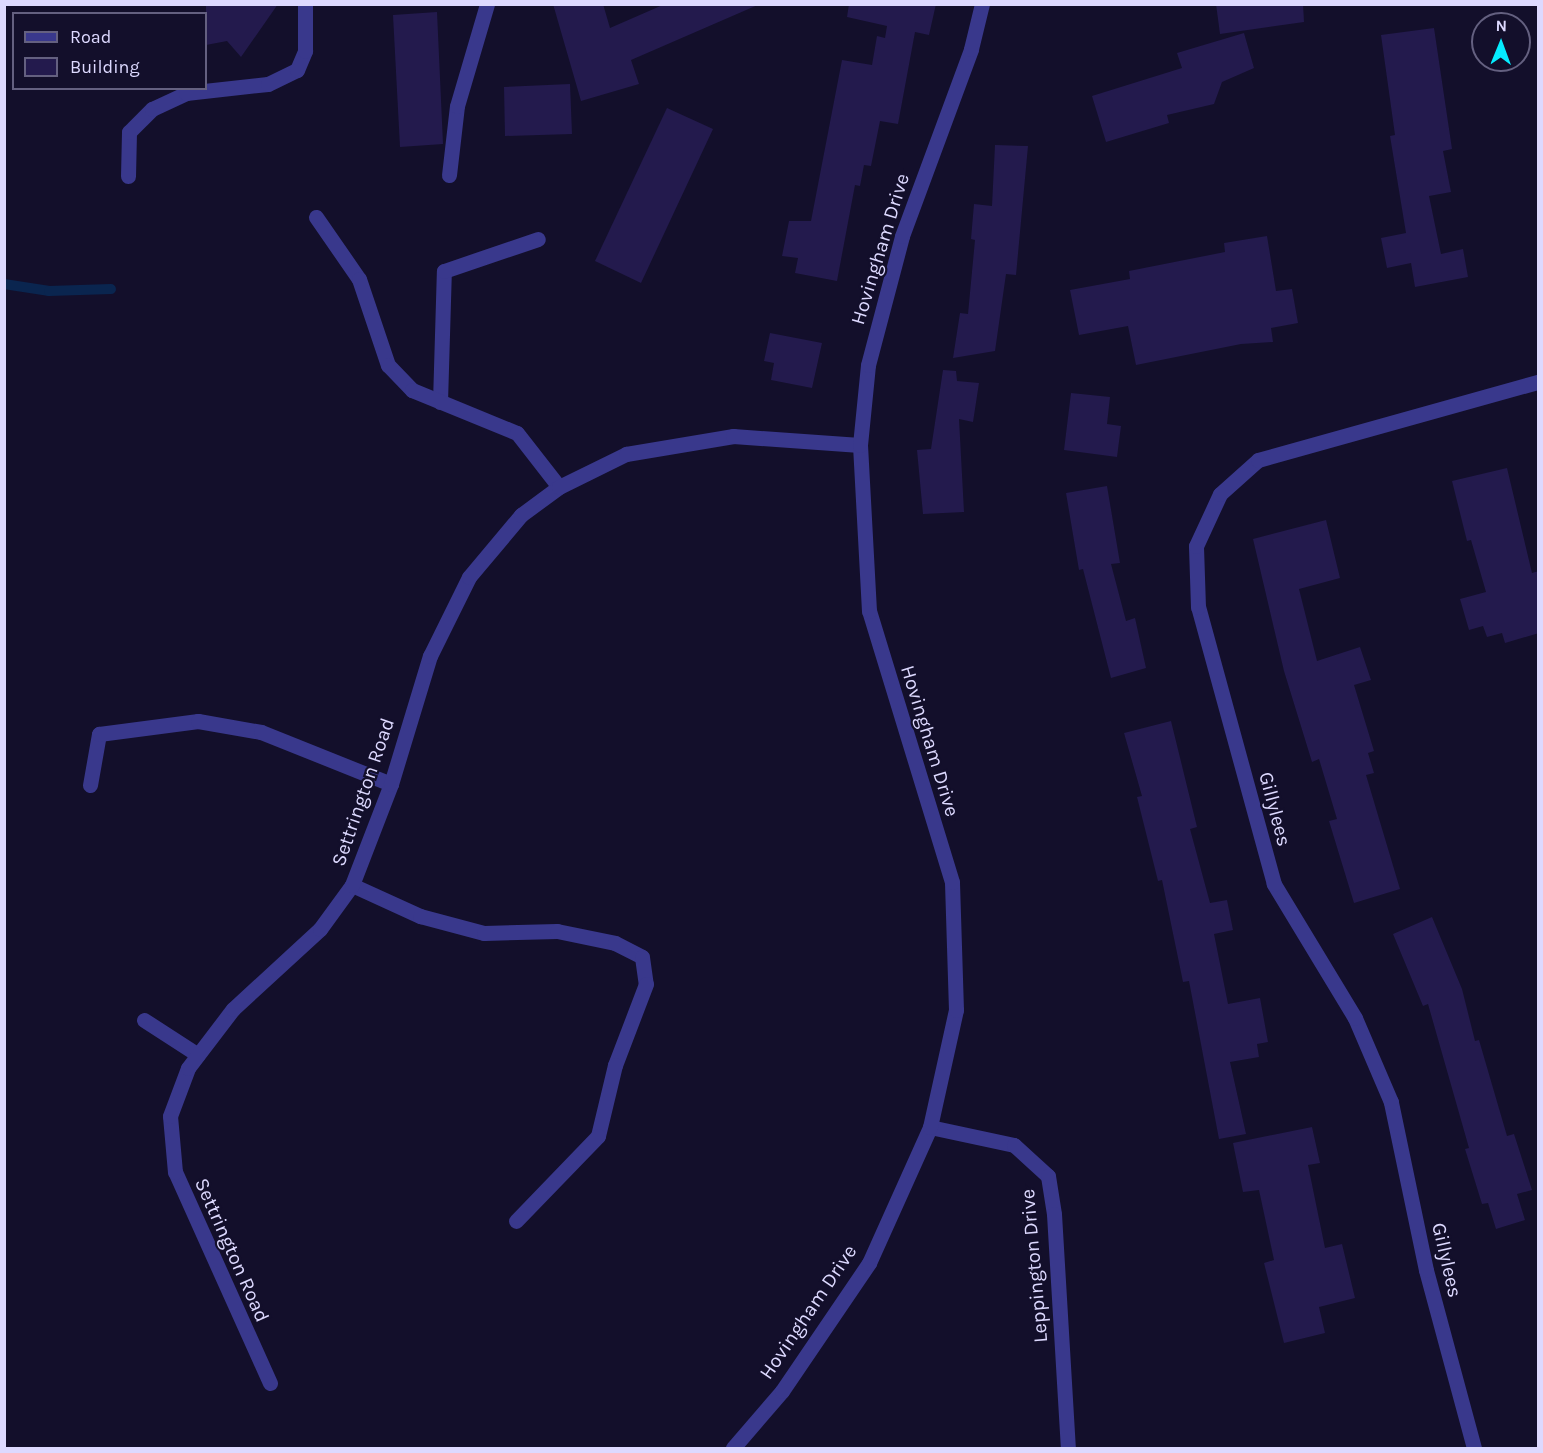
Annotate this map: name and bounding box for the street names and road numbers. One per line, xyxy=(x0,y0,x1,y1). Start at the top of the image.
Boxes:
street label: Hovingham Drive xyxy=(846,170,914,328)
street label: Hovingham Drive xyxy=(896,662,964,820)
street label: Settrington Road xyxy=(326,715,400,869)
street label: Gillylees xyxy=(1254,769,1296,849)
street label: Settrington Road xyxy=(189,1174,275,1326)
street label: Leppington Drive xyxy=(1015,1188,1053,1344)
street label: Gillylees xyxy=(1427,1220,1467,1300)
street label: Hovingham Drive xyxy=(754,1240,862,1384)

